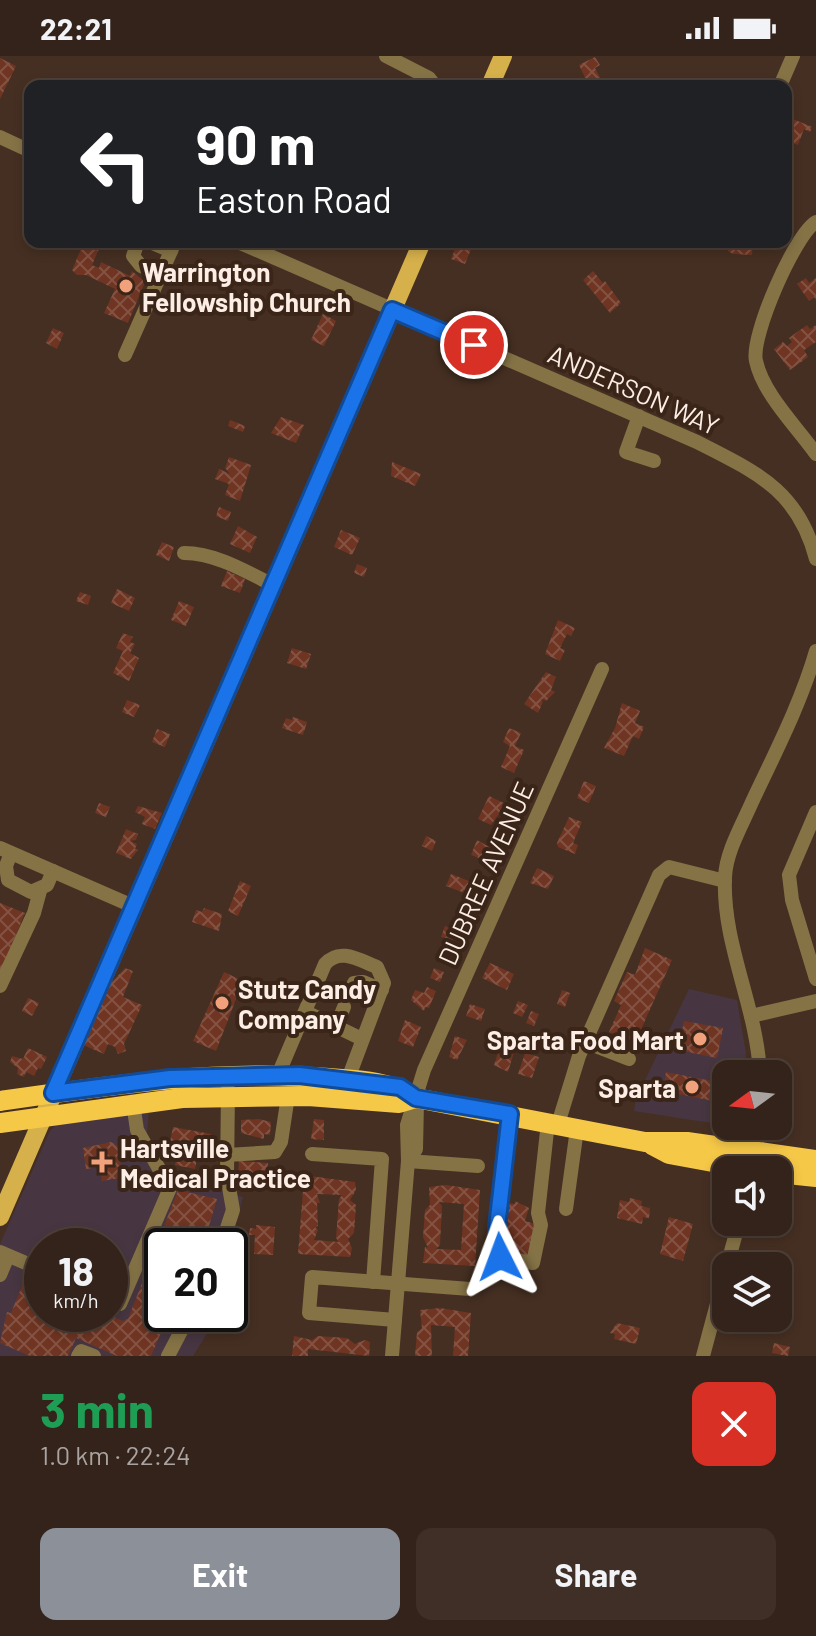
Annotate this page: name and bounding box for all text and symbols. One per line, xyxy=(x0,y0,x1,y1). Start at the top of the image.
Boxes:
text: 22:21 xyxy=(40,10,112,46)
text: 90 m xyxy=(196,109,316,176)
icon: left xyxy=(64,112,168,216)
text: Easton Road xyxy=(196,177,392,220)
place label: Warrington Fellowship Church xyxy=(142,256,351,317)
marker: Warrington Fellowship Church xyxy=(117,277,135,295)
pin xyxy=(440,311,508,379)
icon: arrive xyxy=(452,323,496,367)
street label: ANDERSON WAY xyxy=(544,337,724,441)
street label: DUBREE AVENUE xyxy=(431,777,539,969)
place label: Stutz Candy Company xyxy=(238,973,376,1034)
marker: Stutz Candy Company xyxy=(213,994,231,1012)
place label: Sparta Food Mart xyxy=(487,1024,684,1055)
marker: Sparta Food Mart xyxy=(691,1030,709,1048)
north arrow xyxy=(712,1060,792,1140)
map controls xyxy=(712,1060,792,1332)
place label: Sparta xyxy=(598,1072,676,1103)
marker: Sparta xyxy=(683,1078,701,1096)
place label: Hartsville Medical Practice xyxy=(120,1132,311,1193)
marker: Hartsville Medical Practice xyxy=(91,1151,113,1173)
button: sound xyxy=(712,1156,792,1236)
position arrow xyxy=(458,1215,542,1299)
speed limit sign: 20 xyxy=(144,1228,248,1332)
text: 18 xyxy=(58,1246,94,1294)
button: layers xyxy=(712,1252,792,1332)
text: km/h xyxy=(53,1288,99,1312)
text: 3 min xyxy=(40,1380,154,1438)
button: close xyxy=(692,1382,776,1466)
text: 1.0 km · 22:24 xyxy=(40,1439,191,1470)
button: Exit xyxy=(40,1528,400,1620)
button: Share xyxy=(416,1528,776,1620)

